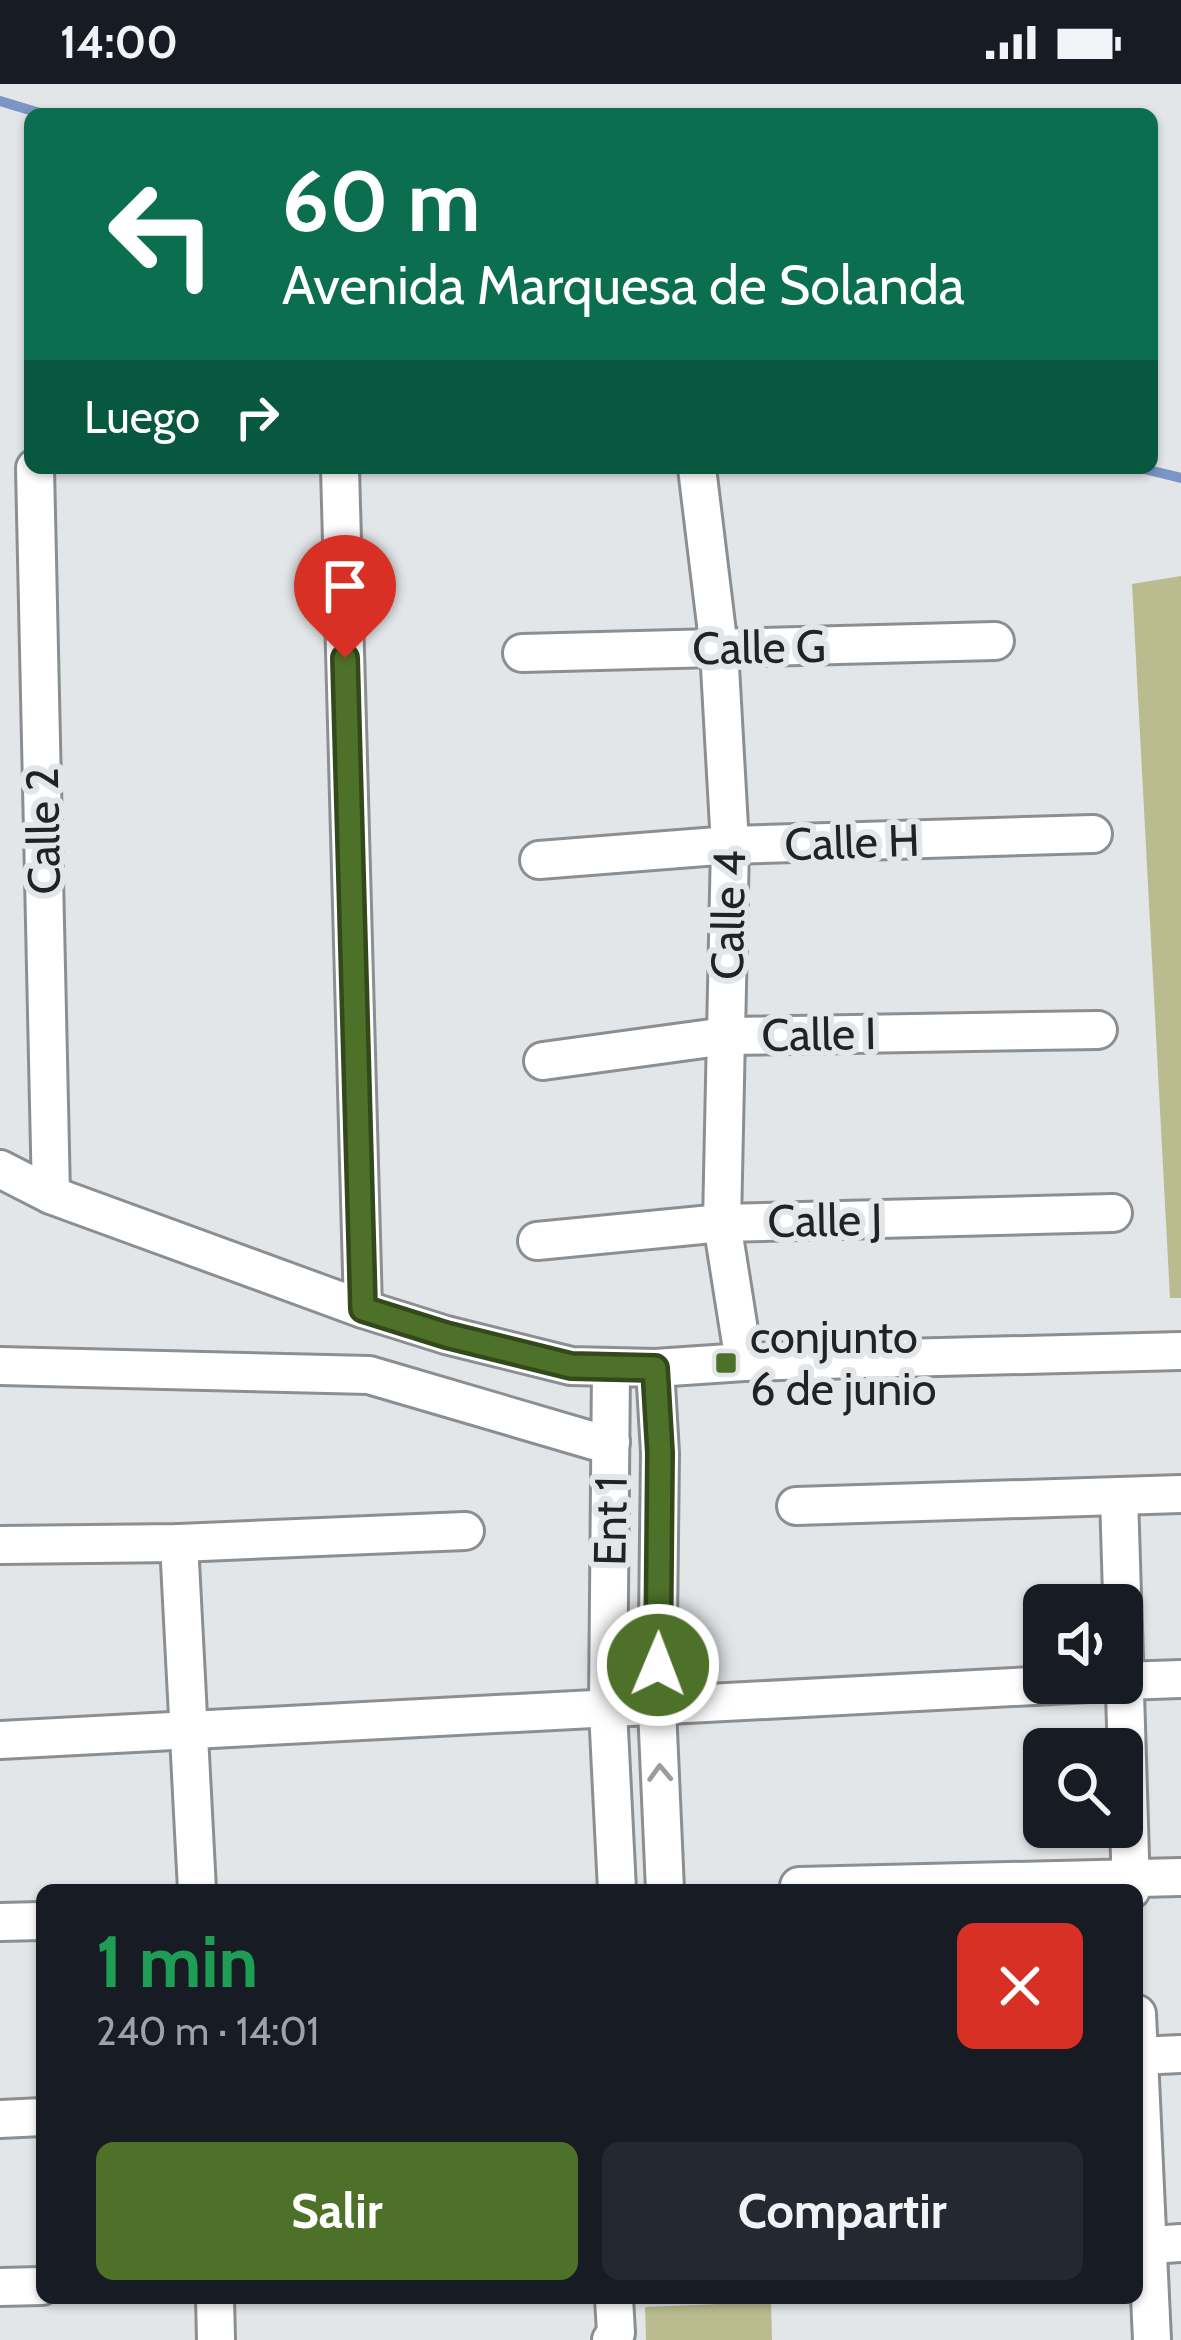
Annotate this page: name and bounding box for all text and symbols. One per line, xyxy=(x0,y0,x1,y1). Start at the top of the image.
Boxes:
text: 14:00 xyxy=(60,15,178,69)
text: 60 m xyxy=(282,150,480,252)
icon: left xyxy=(84,156,240,312)
text: Avenida Marquesa de Solanda xyxy=(282,252,965,318)
icon: right xyxy=(224,384,290,450)
text: Luego xyxy=(84,390,200,444)
pin xyxy=(294,535,396,658)
icon: arrive xyxy=(312,553,378,619)
street label: Calle G xyxy=(692,619,826,675)
street label: Calle 2 xyxy=(15,767,71,895)
street label: Calle H xyxy=(783,813,921,871)
street label: Calle 4 xyxy=(700,850,756,980)
street label: Calle I xyxy=(761,1006,877,1062)
street label: Calle J xyxy=(767,1192,883,1248)
place label: conjunto 6 de junio xyxy=(750,1310,936,1416)
marker: conjunto 6 de junio xyxy=(713,1350,739,1376)
street label: Ent 1 xyxy=(582,1476,638,1566)
map controls xyxy=(1023,1584,1143,1848)
button: sound xyxy=(1023,1584,1143,1704)
position arrow xyxy=(595,1602,721,1728)
button: search xyxy=(1023,1728,1143,1848)
one-way arrow xyxy=(647,1763,673,1782)
text: 1 min xyxy=(96,1918,258,2005)
button: close xyxy=(957,1923,1083,2049)
text: 240 m · 14:01 xyxy=(96,2007,319,2055)
button: Salir xyxy=(96,2142,578,2280)
button: Compartir xyxy=(602,2142,1083,2280)

